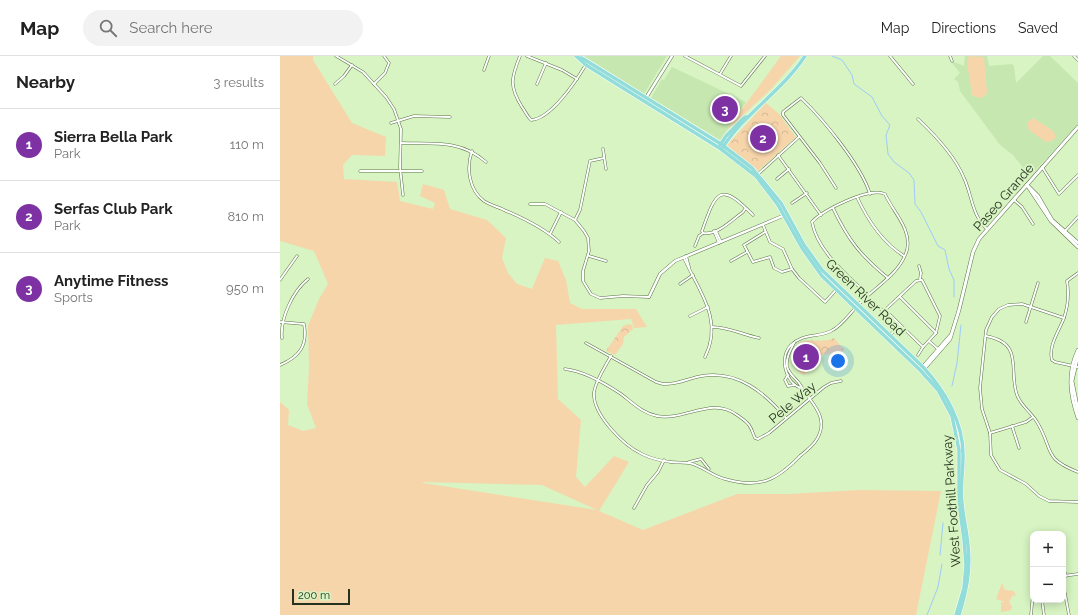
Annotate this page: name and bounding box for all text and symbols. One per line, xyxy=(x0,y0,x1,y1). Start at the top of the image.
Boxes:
search box xyxy=(83,10,363,46)
text: Map xyxy=(20,17,59,39)
icon: search xyxy=(97,17,119,39)
text: Search here xyxy=(129,19,213,37)
text: Map xyxy=(881,20,909,36)
text: Directions xyxy=(931,20,996,36)
text: Saved xyxy=(1018,20,1058,36)
text: Nearby xyxy=(16,72,75,92)
text: 3 results xyxy=(214,75,264,90)
pin: 3 xyxy=(712,94,738,124)
pin: 2 xyxy=(750,123,776,153)
text: Sierra Bella Park xyxy=(54,128,173,146)
text: 1 xyxy=(26,137,32,152)
text: 110 m xyxy=(230,137,264,152)
text: Park xyxy=(54,146,81,161)
street label: Paseo Grande xyxy=(970,160,1037,234)
text: Serfas Club Park xyxy=(54,200,173,218)
text: 2 xyxy=(25,209,33,224)
text: 810 m xyxy=(228,209,264,224)
text: Park xyxy=(54,218,81,233)
street label: Green River Road xyxy=(823,256,908,339)
text: Anytime Fitness xyxy=(54,272,168,290)
text: 3 xyxy=(25,281,33,296)
text: 950 m xyxy=(226,281,264,296)
text: Sports xyxy=(54,290,93,305)
pin: 1 xyxy=(793,342,819,372)
your location xyxy=(828,351,848,371)
street label: Pele Way xyxy=(766,378,819,426)
street label: West Foothill Parkway xyxy=(939,434,964,568)
map controls xyxy=(1030,531,1066,603)
button: + xyxy=(1030,531,1066,567)
button: − xyxy=(1030,567,1066,603)
scale bar xyxy=(292,587,350,606)
text: 200 m xyxy=(298,589,330,602)

